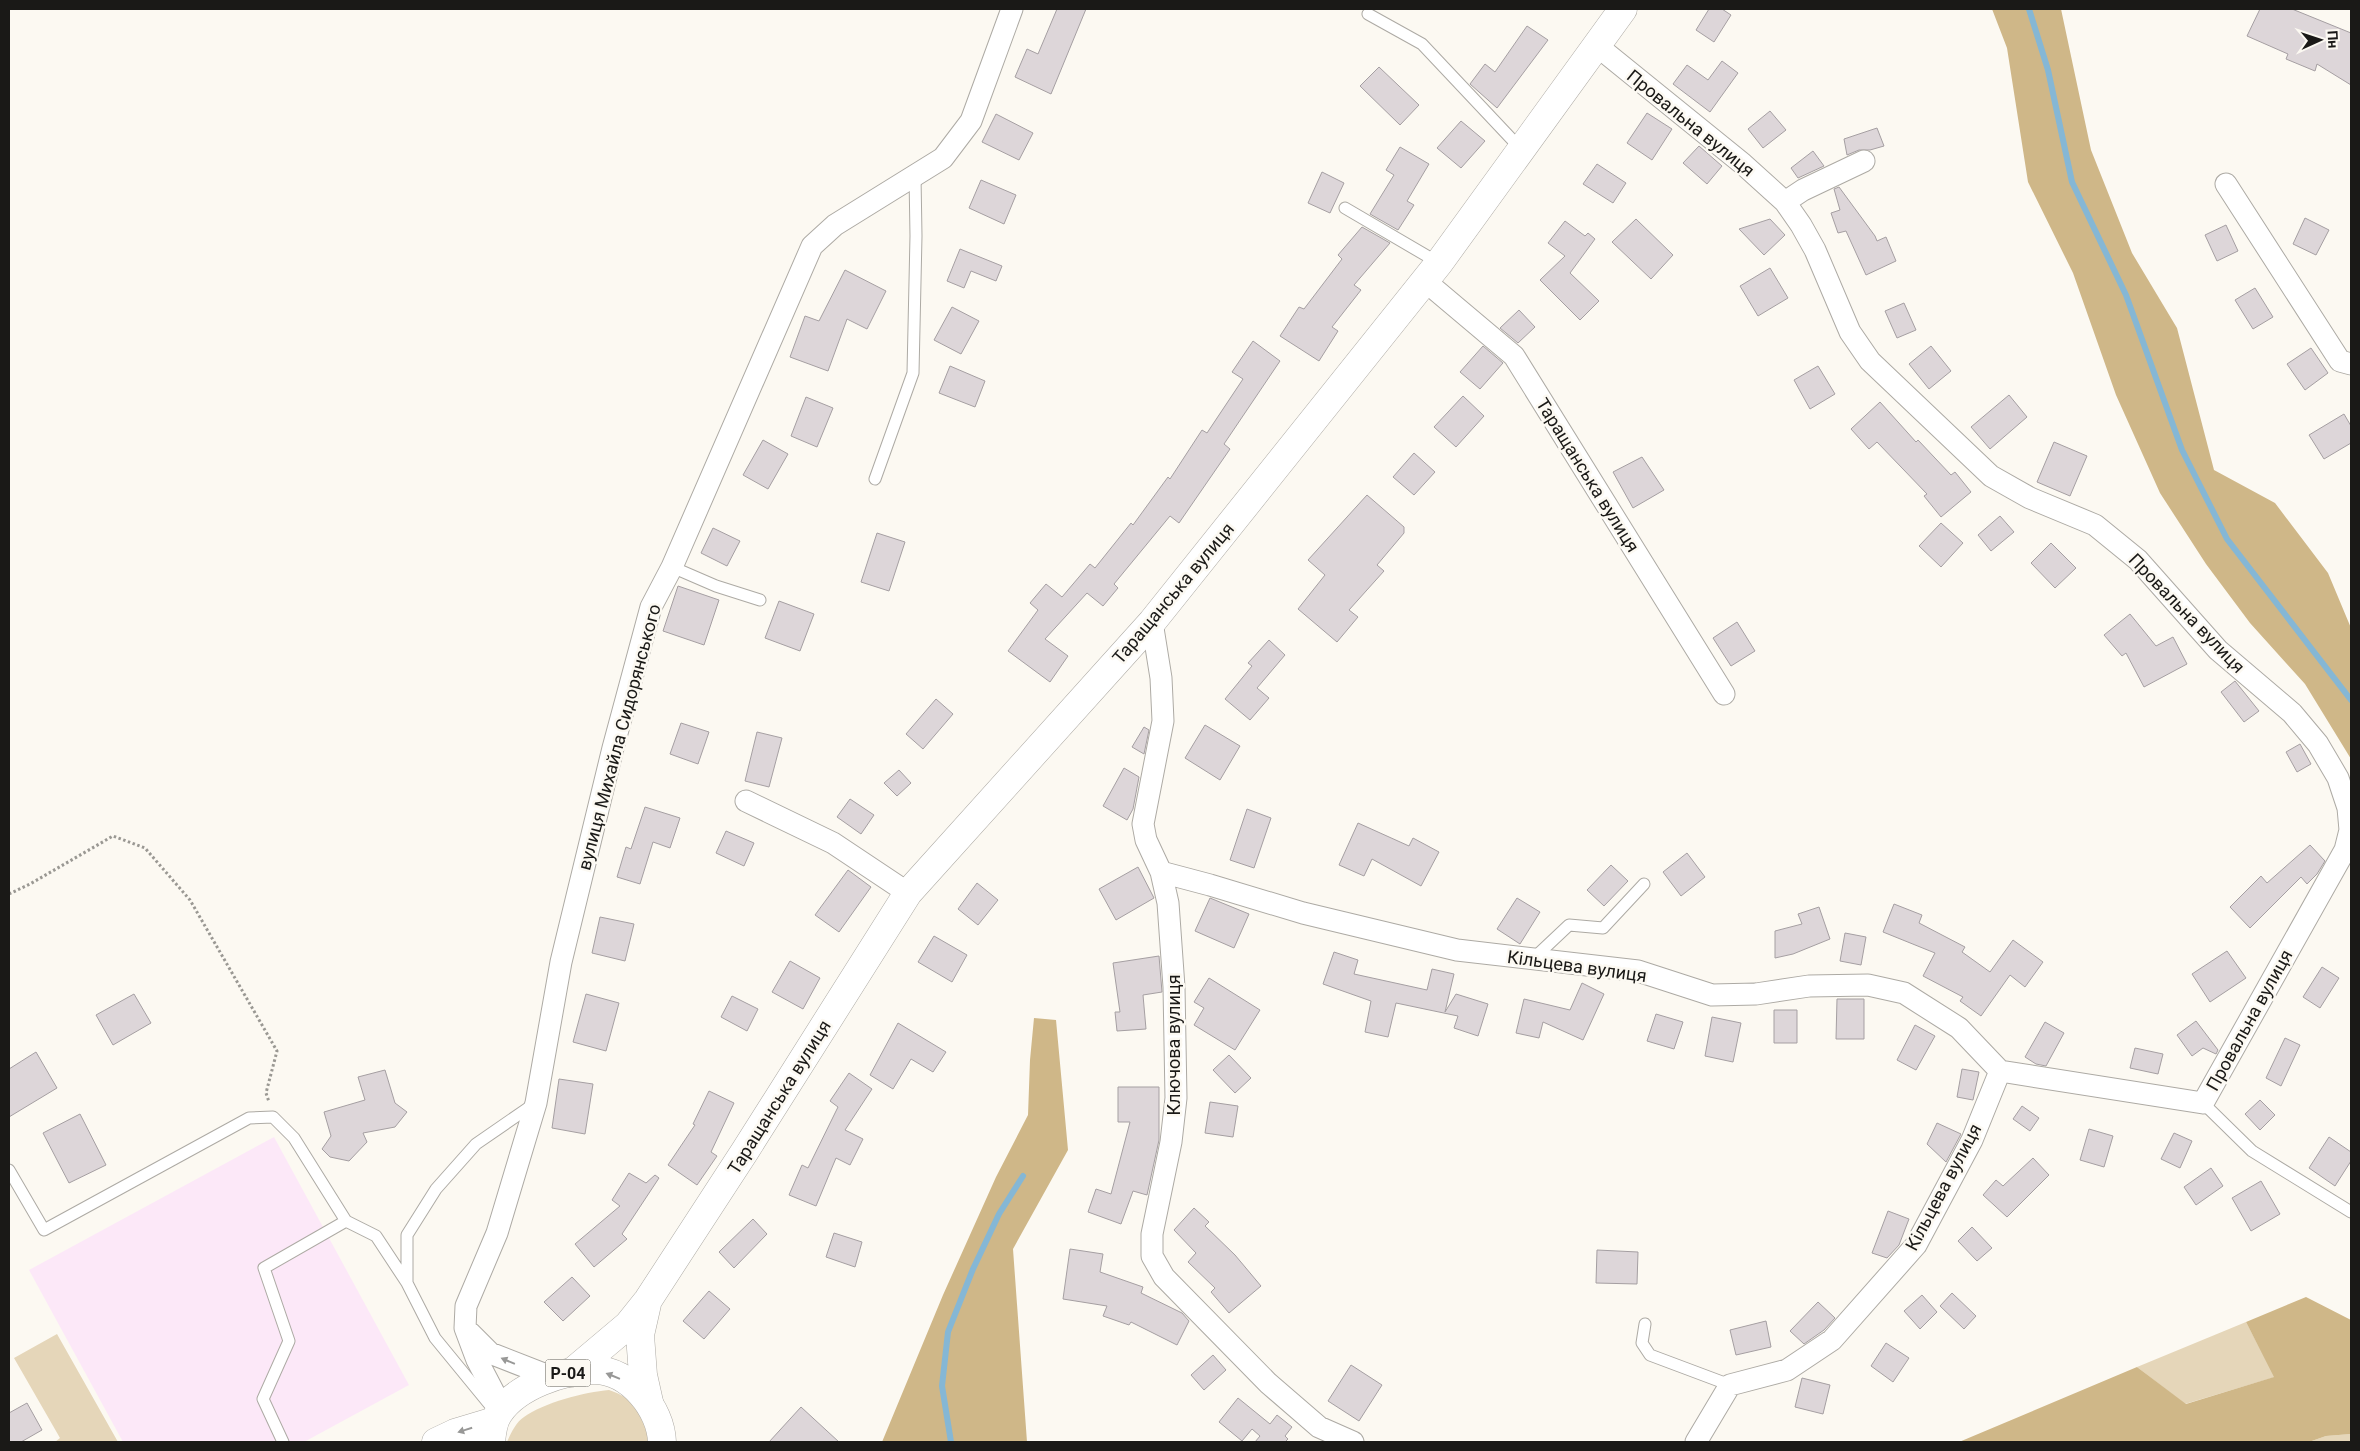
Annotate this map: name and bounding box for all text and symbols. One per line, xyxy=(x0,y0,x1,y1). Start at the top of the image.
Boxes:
north arrow xyxy=(2295,15,2345,65)
text: Пн xyxy=(2325,30,2341,49)
street label: Провальна вулиця xyxy=(1623,65,1759,181)
street label: Таращанська вулиця xyxy=(1532,394,1644,556)
street label: Таращанська вулиця xyxy=(1108,518,1238,668)
street label: Провальна вулиця xyxy=(2125,549,2249,677)
street label: вулиця Михайла Сидорянського xyxy=(573,602,665,872)
street label: Кільцева вулиця xyxy=(1506,946,1648,986)
street label: Провальна вулиця xyxy=(2202,946,2296,1094)
street label: Ключова вулиця xyxy=(1163,974,1184,1116)
street label: Таращанська вулиця xyxy=(723,1016,835,1178)
street label: Кільцева вулиця xyxy=(1901,1120,1985,1254)
one-way arrow xyxy=(501,1356,516,1364)
road number: Р-04 xyxy=(546,1360,590,1386)
one-way arrow xyxy=(606,1371,620,1379)
one-way arrow xyxy=(457,1427,472,1434)

